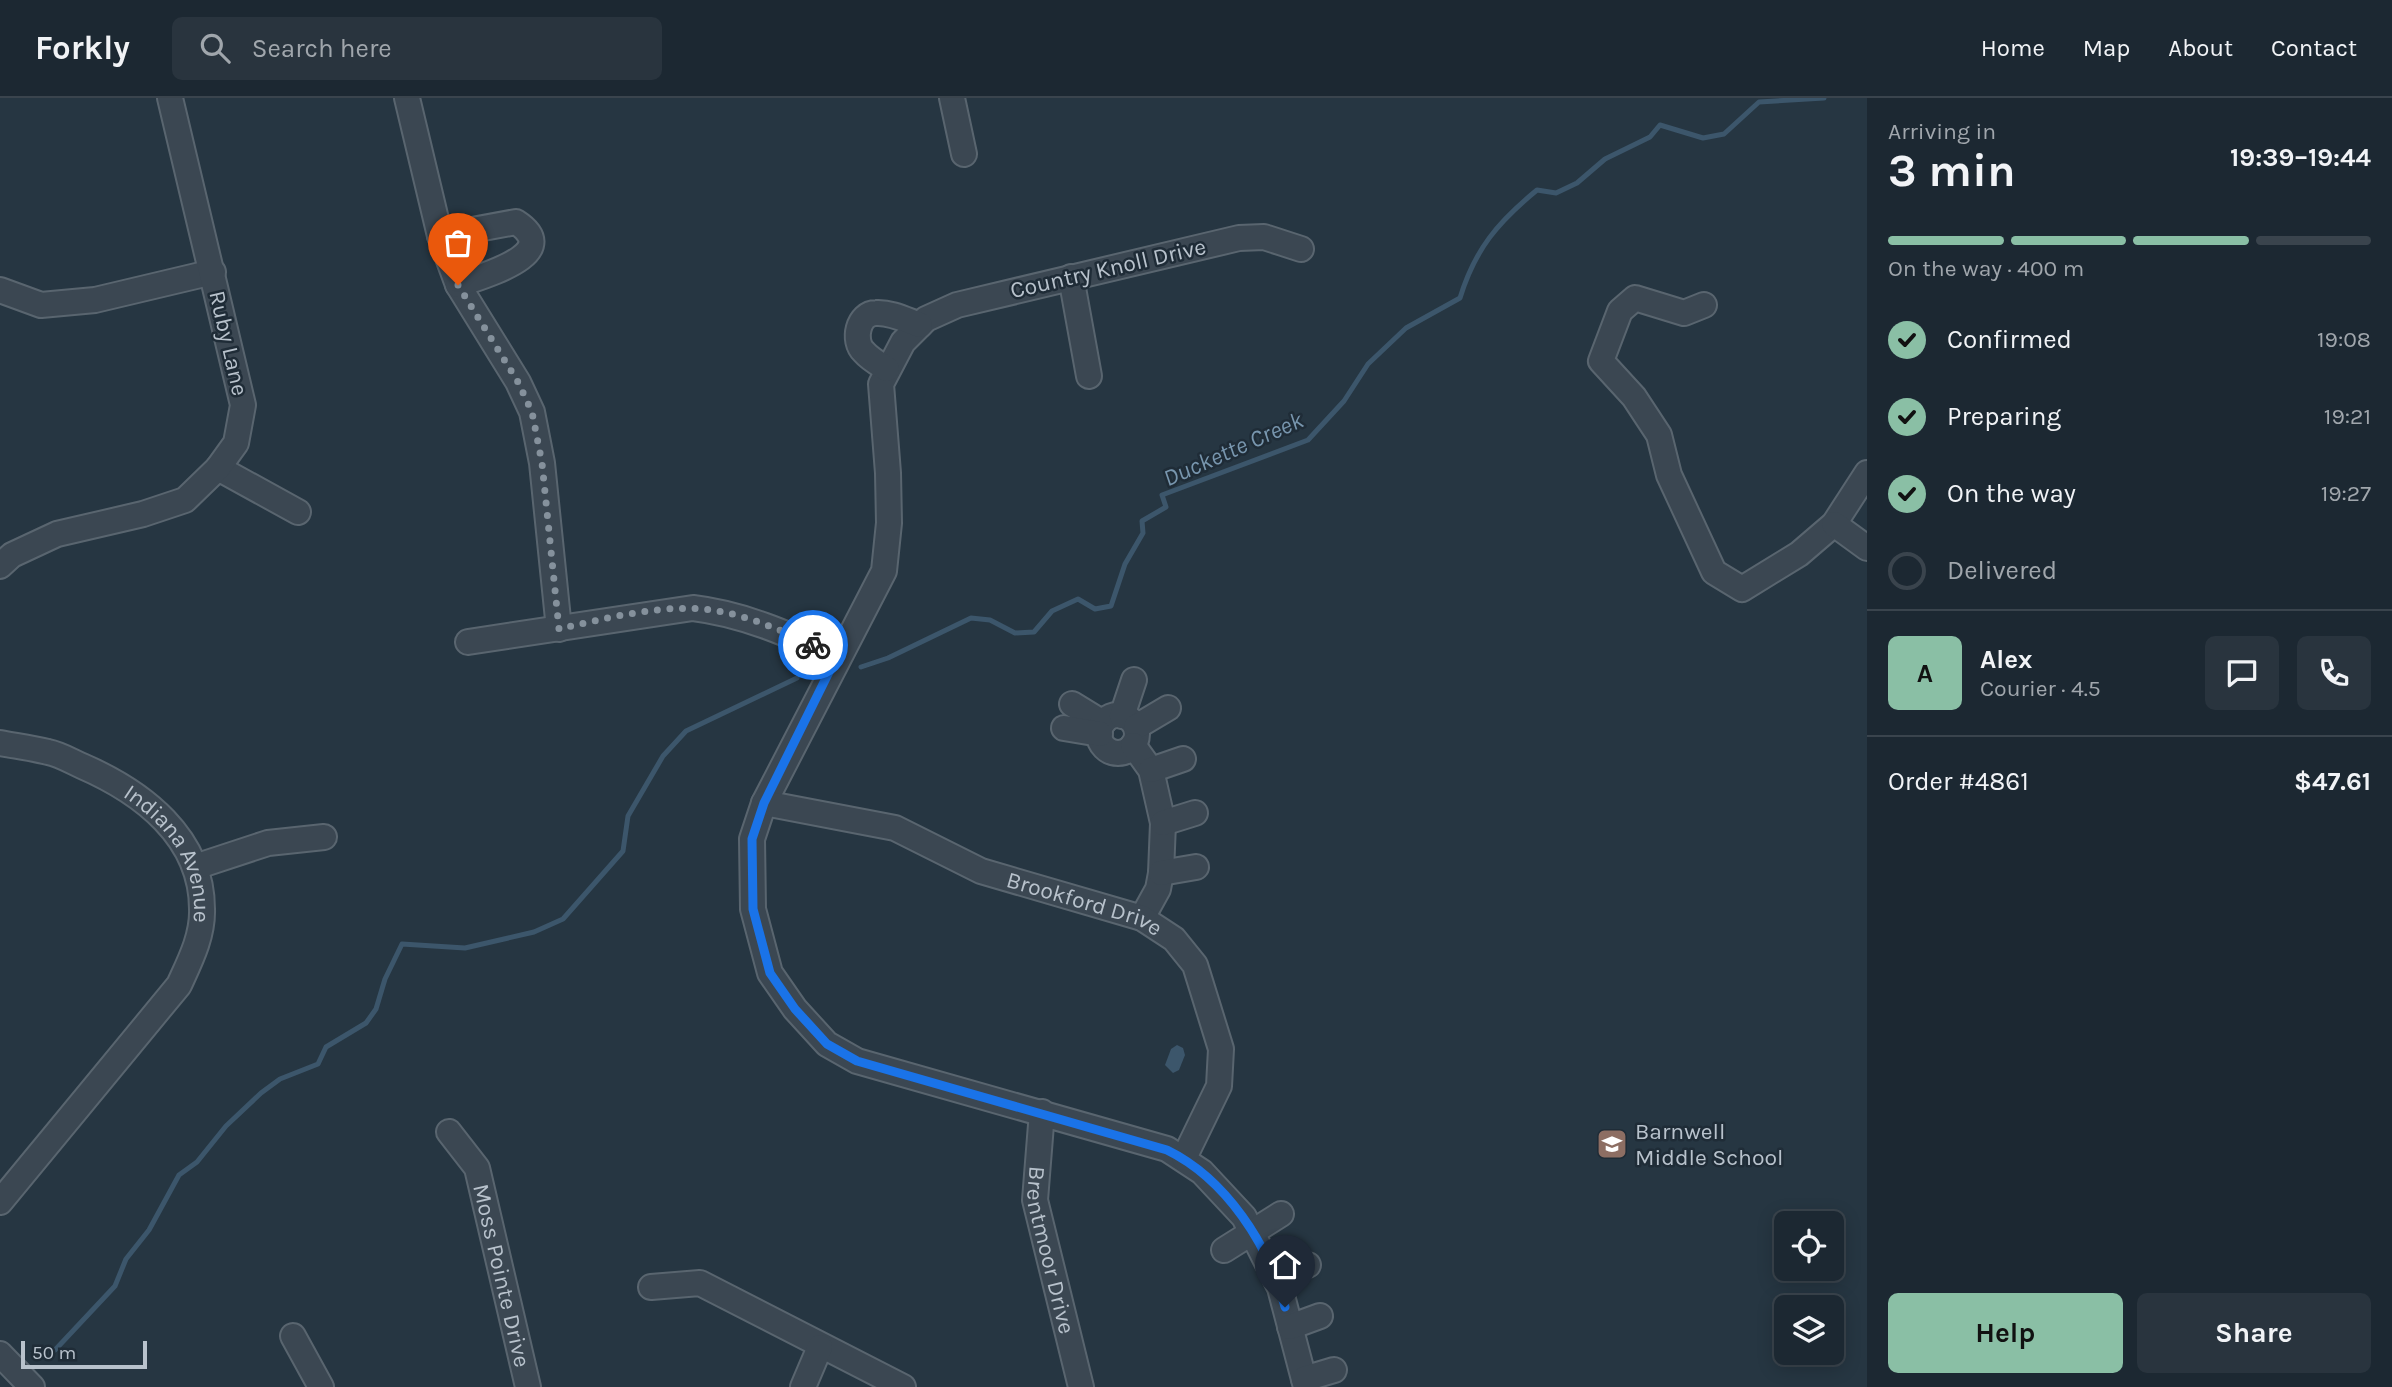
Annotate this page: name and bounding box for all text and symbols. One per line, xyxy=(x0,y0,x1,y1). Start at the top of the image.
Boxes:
search box xyxy=(172,17,662,80)
text: Forkly xyxy=(35,29,130,67)
icon: search xyxy=(196,29,234,67)
text: Search here xyxy=(252,33,392,64)
text: Home xyxy=(1981,34,2045,62)
text: Map xyxy=(2083,34,2130,62)
text: About xyxy=(2168,34,2233,62)
text: Contact xyxy=(2271,34,2357,62)
text: Arriving in xyxy=(1888,118,1996,145)
text: 19:39–19:44 xyxy=(2230,142,2371,173)
text: 3 min xyxy=(1888,144,2016,198)
pin xyxy=(428,213,488,285)
icon: bag xyxy=(439,224,477,262)
street label: Country Knoll Drive xyxy=(1008,233,1209,304)
text: On the way · 400 m xyxy=(1888,255,2084,282)
street label: Ruby Lane xyxy=(203,288,254,398)
icon: check xyxy=(1888,321,1926,359)
text: Confirmed xyxy=(1947,324,2072,355)
text: 19:08 xyxy=(2317,326,2371,353)
icon: check xyxy=(1888,398,1926,436)
text: Preparing xyxy=(1947,401,2061,432)
text: 19:21 xyxy=(2324,403,2371,430)
water label: Duckette Creek xyxy=(1159,405,1308,492)
icon: check xyxy=(1888,475,1926,513)
text: On the way xyxy=(1947,478,2076,509)
text: 19:27 xyxy=(2321,480,2371,507)
text: Delivered xyxy=(1947,555,2057,586)
courier xyxy=(778,610,848,680)
icon: bike xyxy=(794,626,832,664)
button: chat xyxy=(2205,636,2279,710)
button: phone xyxy=(2297,636,2371,710)
text: Alex xyxy=(1980,644,2032,675)
text: A xyxy=(1917,658,1933,689)
text: Courier · 4.5 xyxy=(1980,675,2101,702)
text: Order #4861 xyxy=(1888,766,2029,797)
text: $47.61 xyxy=(2294,766,2371,797)
street label: Indiana Avenue xyxy=(119,779,215,924)
street label: Brookford Drive xyxy=(1003,866,1167,942)
place label: Barnwell Middle School xyxy=(1635,1118,1784,1171)
school or university icon: Barnwell Middle School xyxy=(1595,1127,1629,1161)
street label: Brentmoor Drive xyxy=(1021,1165,1080,1337)
street label: Moss Pointe Drive xyxy=(467,1181,536,1370)
map controls xyxy=(1774,1211,1844,1365)
button: locate xyxy=(1774,1211,1844,1281)
pin xyxy=(1255,1235,1315,1307)
icon: home xyxy=(1266,1246,1304,1284)
button: Help xyxy=(1888,1293,2123,1373)
button: Share xyxy=(2137,1293,2371,1373)
button: layers xyxy=(1774,1295,1844,1365)
scale bar xyxy=(21,1338,147,1370)
text: 50 m xyxy=(32,1342,76,1364)

